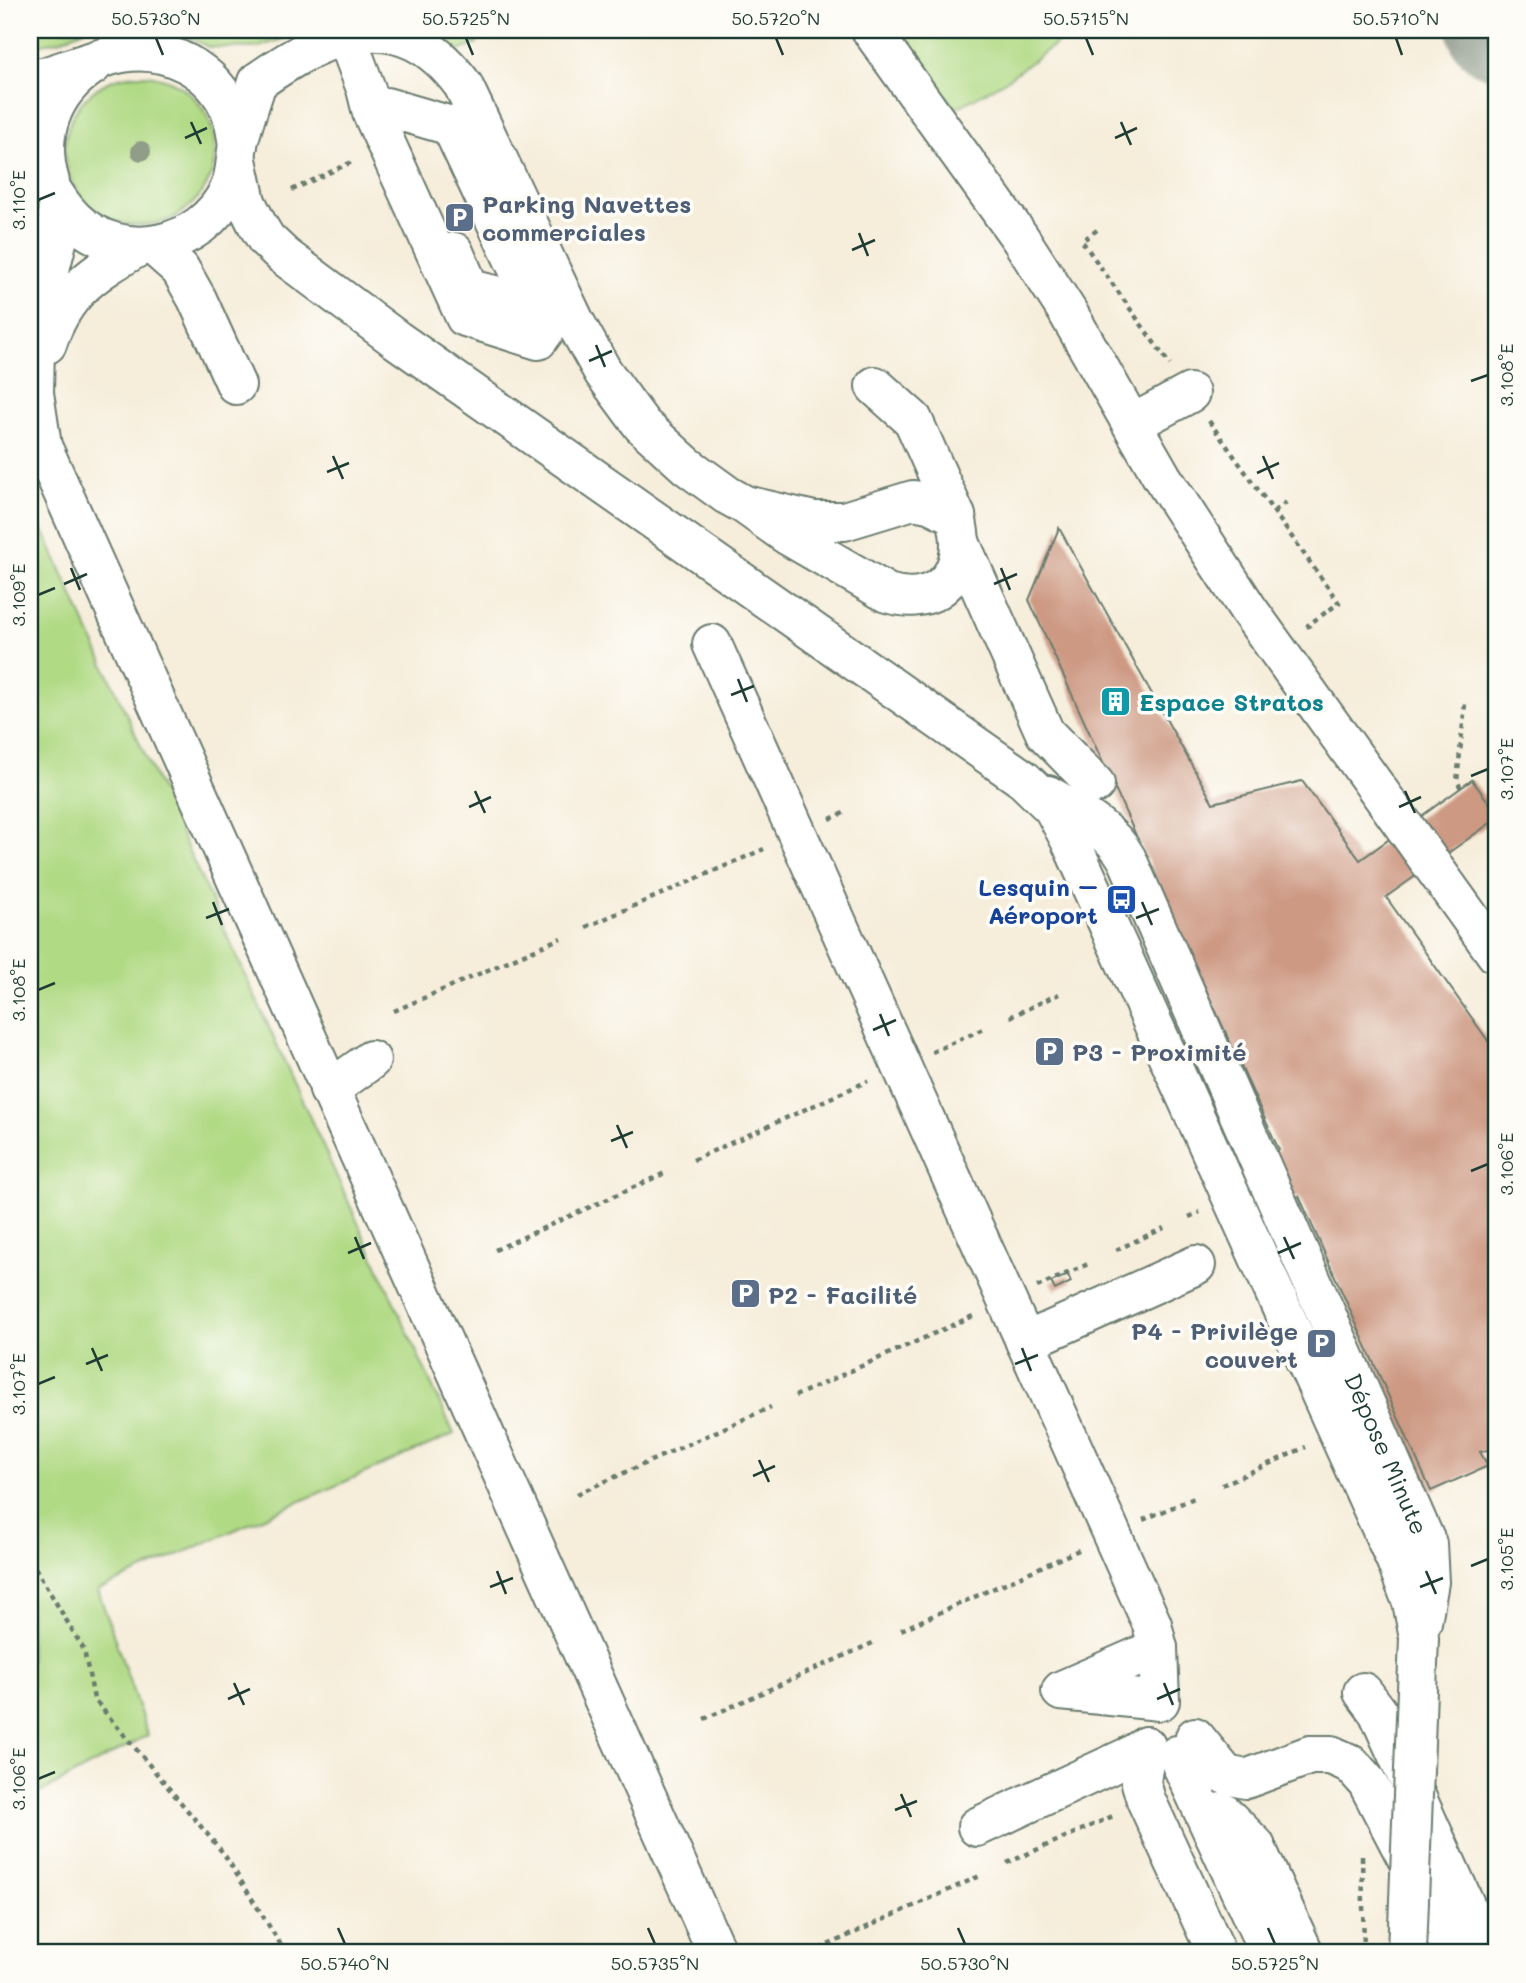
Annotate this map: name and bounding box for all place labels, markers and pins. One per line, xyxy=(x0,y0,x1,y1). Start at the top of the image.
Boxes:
place label: Parking Navettes commerciales xyxy=(482,188,691,247)
parking icon: Parking Navettes commerciales xyxy=(442,200,476,234)
building icon: Espace Stratos xyxy=(1099,684,1133,718)
place label: Espace Stratos xyxy=(1139,686,1324,717)
place label: Lesquin – Aéroport xyxy=(978,871,1098,930)
bus stop icon: Lesquin – Aéroport xyxy=(1104,883,1138,917)
parking icon: P3 - Proximité xyxy=(1032,1034,1066,1068)
place label: P3 - Proximité xyxy=(1072,1036,1247,1067)
parking icon: P2 - Facilité xyxy=(728,1277,762,1311)
place label: P2 - Facilité xyxy=(768,1279,917,1310)
place label: P4 - Privilège couvert xyxy=(1131,1315,1298,1374)
parking icon: P4 - Privilège couvert xyxy=(1304,1327,1338,1361)

